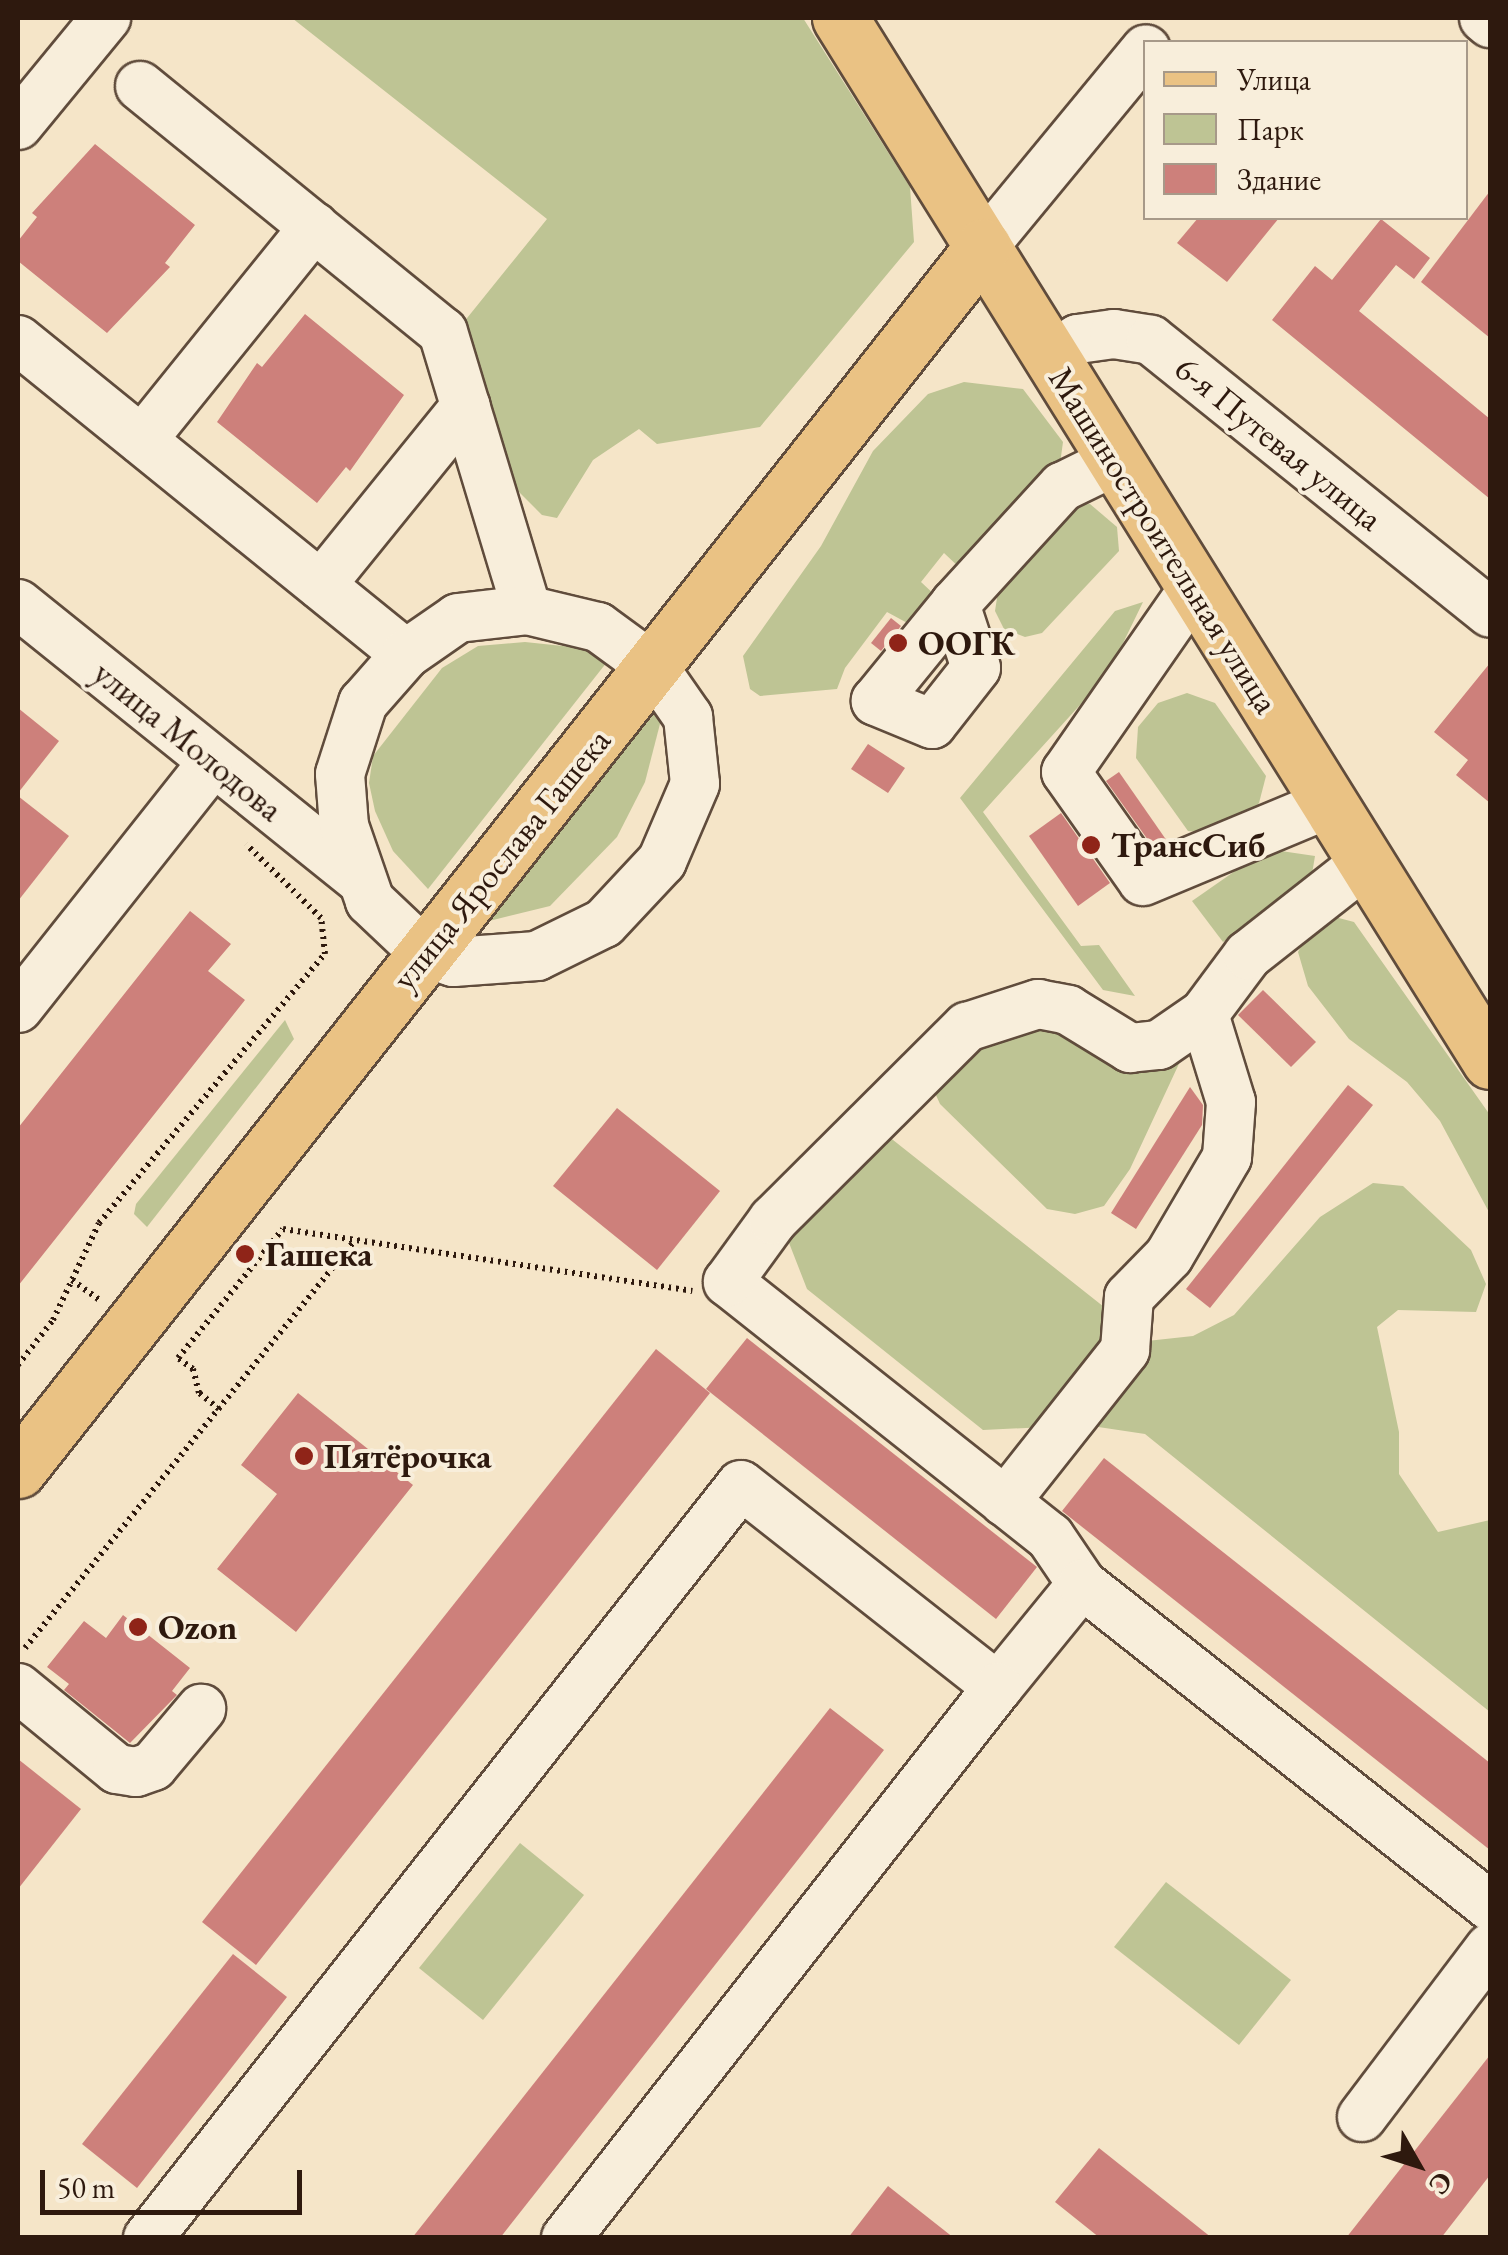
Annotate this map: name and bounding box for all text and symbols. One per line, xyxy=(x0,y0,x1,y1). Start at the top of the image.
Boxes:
legend xyxy=(1143,40,1468,220)
text: Улица xyxy=(1237,60,1311,99)
text: Парк xyxy=(1237,110,1304,149)
text: Здание xyxy=(1237,160,1321,199)
street label: 6-я Путевая улица xyxy=(1167,347,1391,539)
street label: Машиностроительная улица xyxy=(1040,359,1288,721)
place label: ООГК xyxy=(918,622,1015,664)
marker: ООГК xyxy=(887,632,909,654)
street label: улица Молодова xyxy=(85,652,291,830)
street label: улица Ярослава Гашека xyxy=(383,720,619,998)
place label: ТрансСиб xyxy=(1111,824,1265,866)
marker: ТрансСиб xyxy=(1080,834,1102,856)
place label: Гашека xyxy=(265,1233,373,1275)
marker: Гашека xyxy=(234,1243,256,1265)
place label: Пятёрочка xyxy=(324,1435,492,1477)
marker: Пятёрочка xyxy=(293,1445,315,1467)
place label: Ozon xyxy=(158,1606,237,1648)
marker: Ozon xyxy=(127,1616,149,1638)
north arrow xyxy=(1368,2115,1468,2215)
scale bar xyxy=(45,2150,308,2212)
text: С xyxy=(1421,2165,1462,2203)
text: 50 m xyxy=(57,2168,115,2207)

